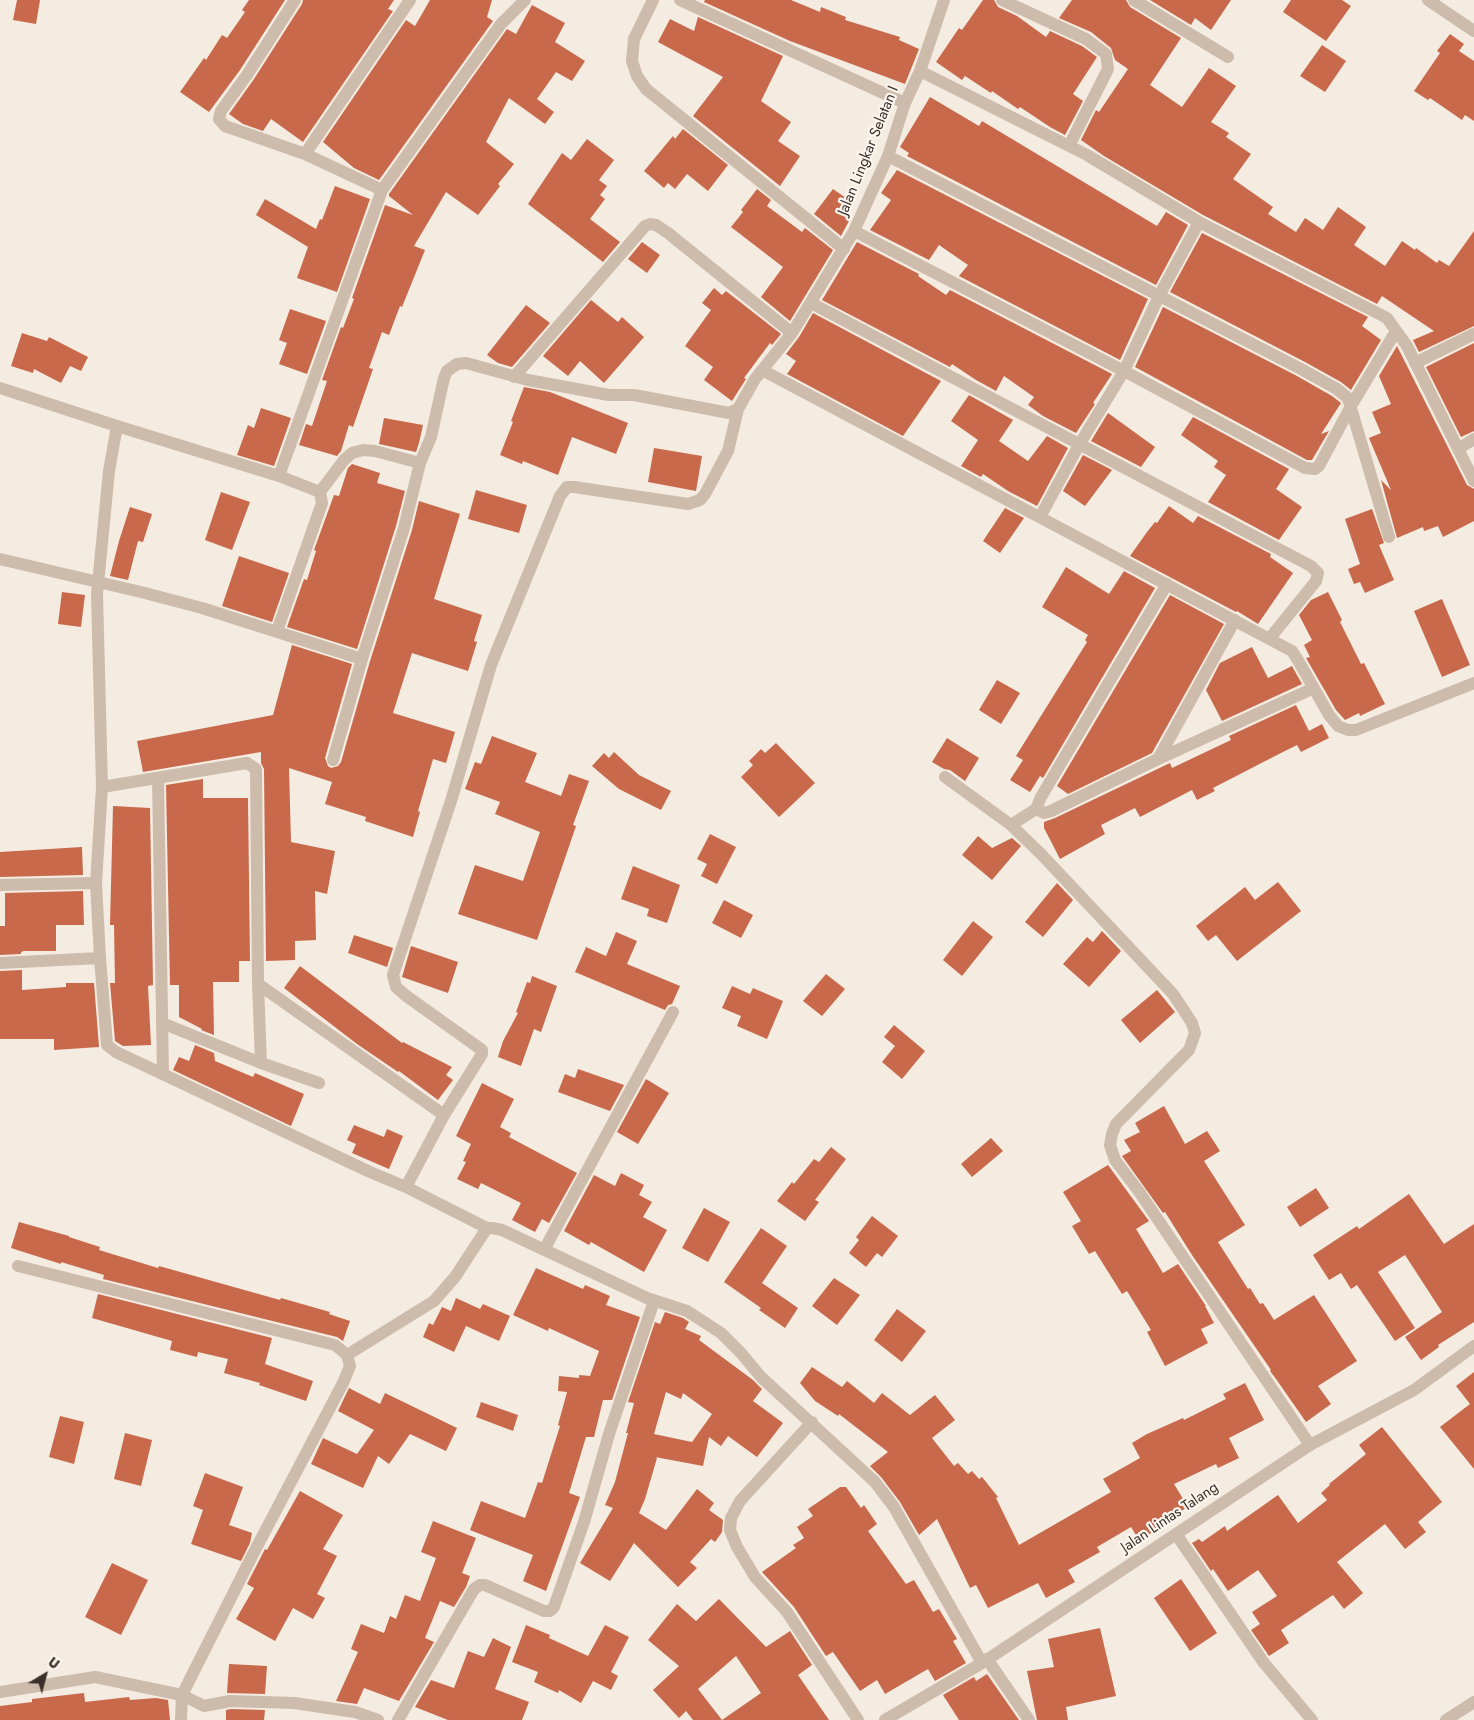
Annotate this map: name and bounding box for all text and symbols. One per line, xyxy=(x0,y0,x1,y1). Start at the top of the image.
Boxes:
street label: Jalan Lingkar Selatan I xyxy=(835,84,903,218)
street label: Jalan Lintas Talang xyxy=(1118,1479,1222,1557)
north arrow xyxy=(20,1650,70,1700)
text: U xyxy=(44,1652,64,1674)

